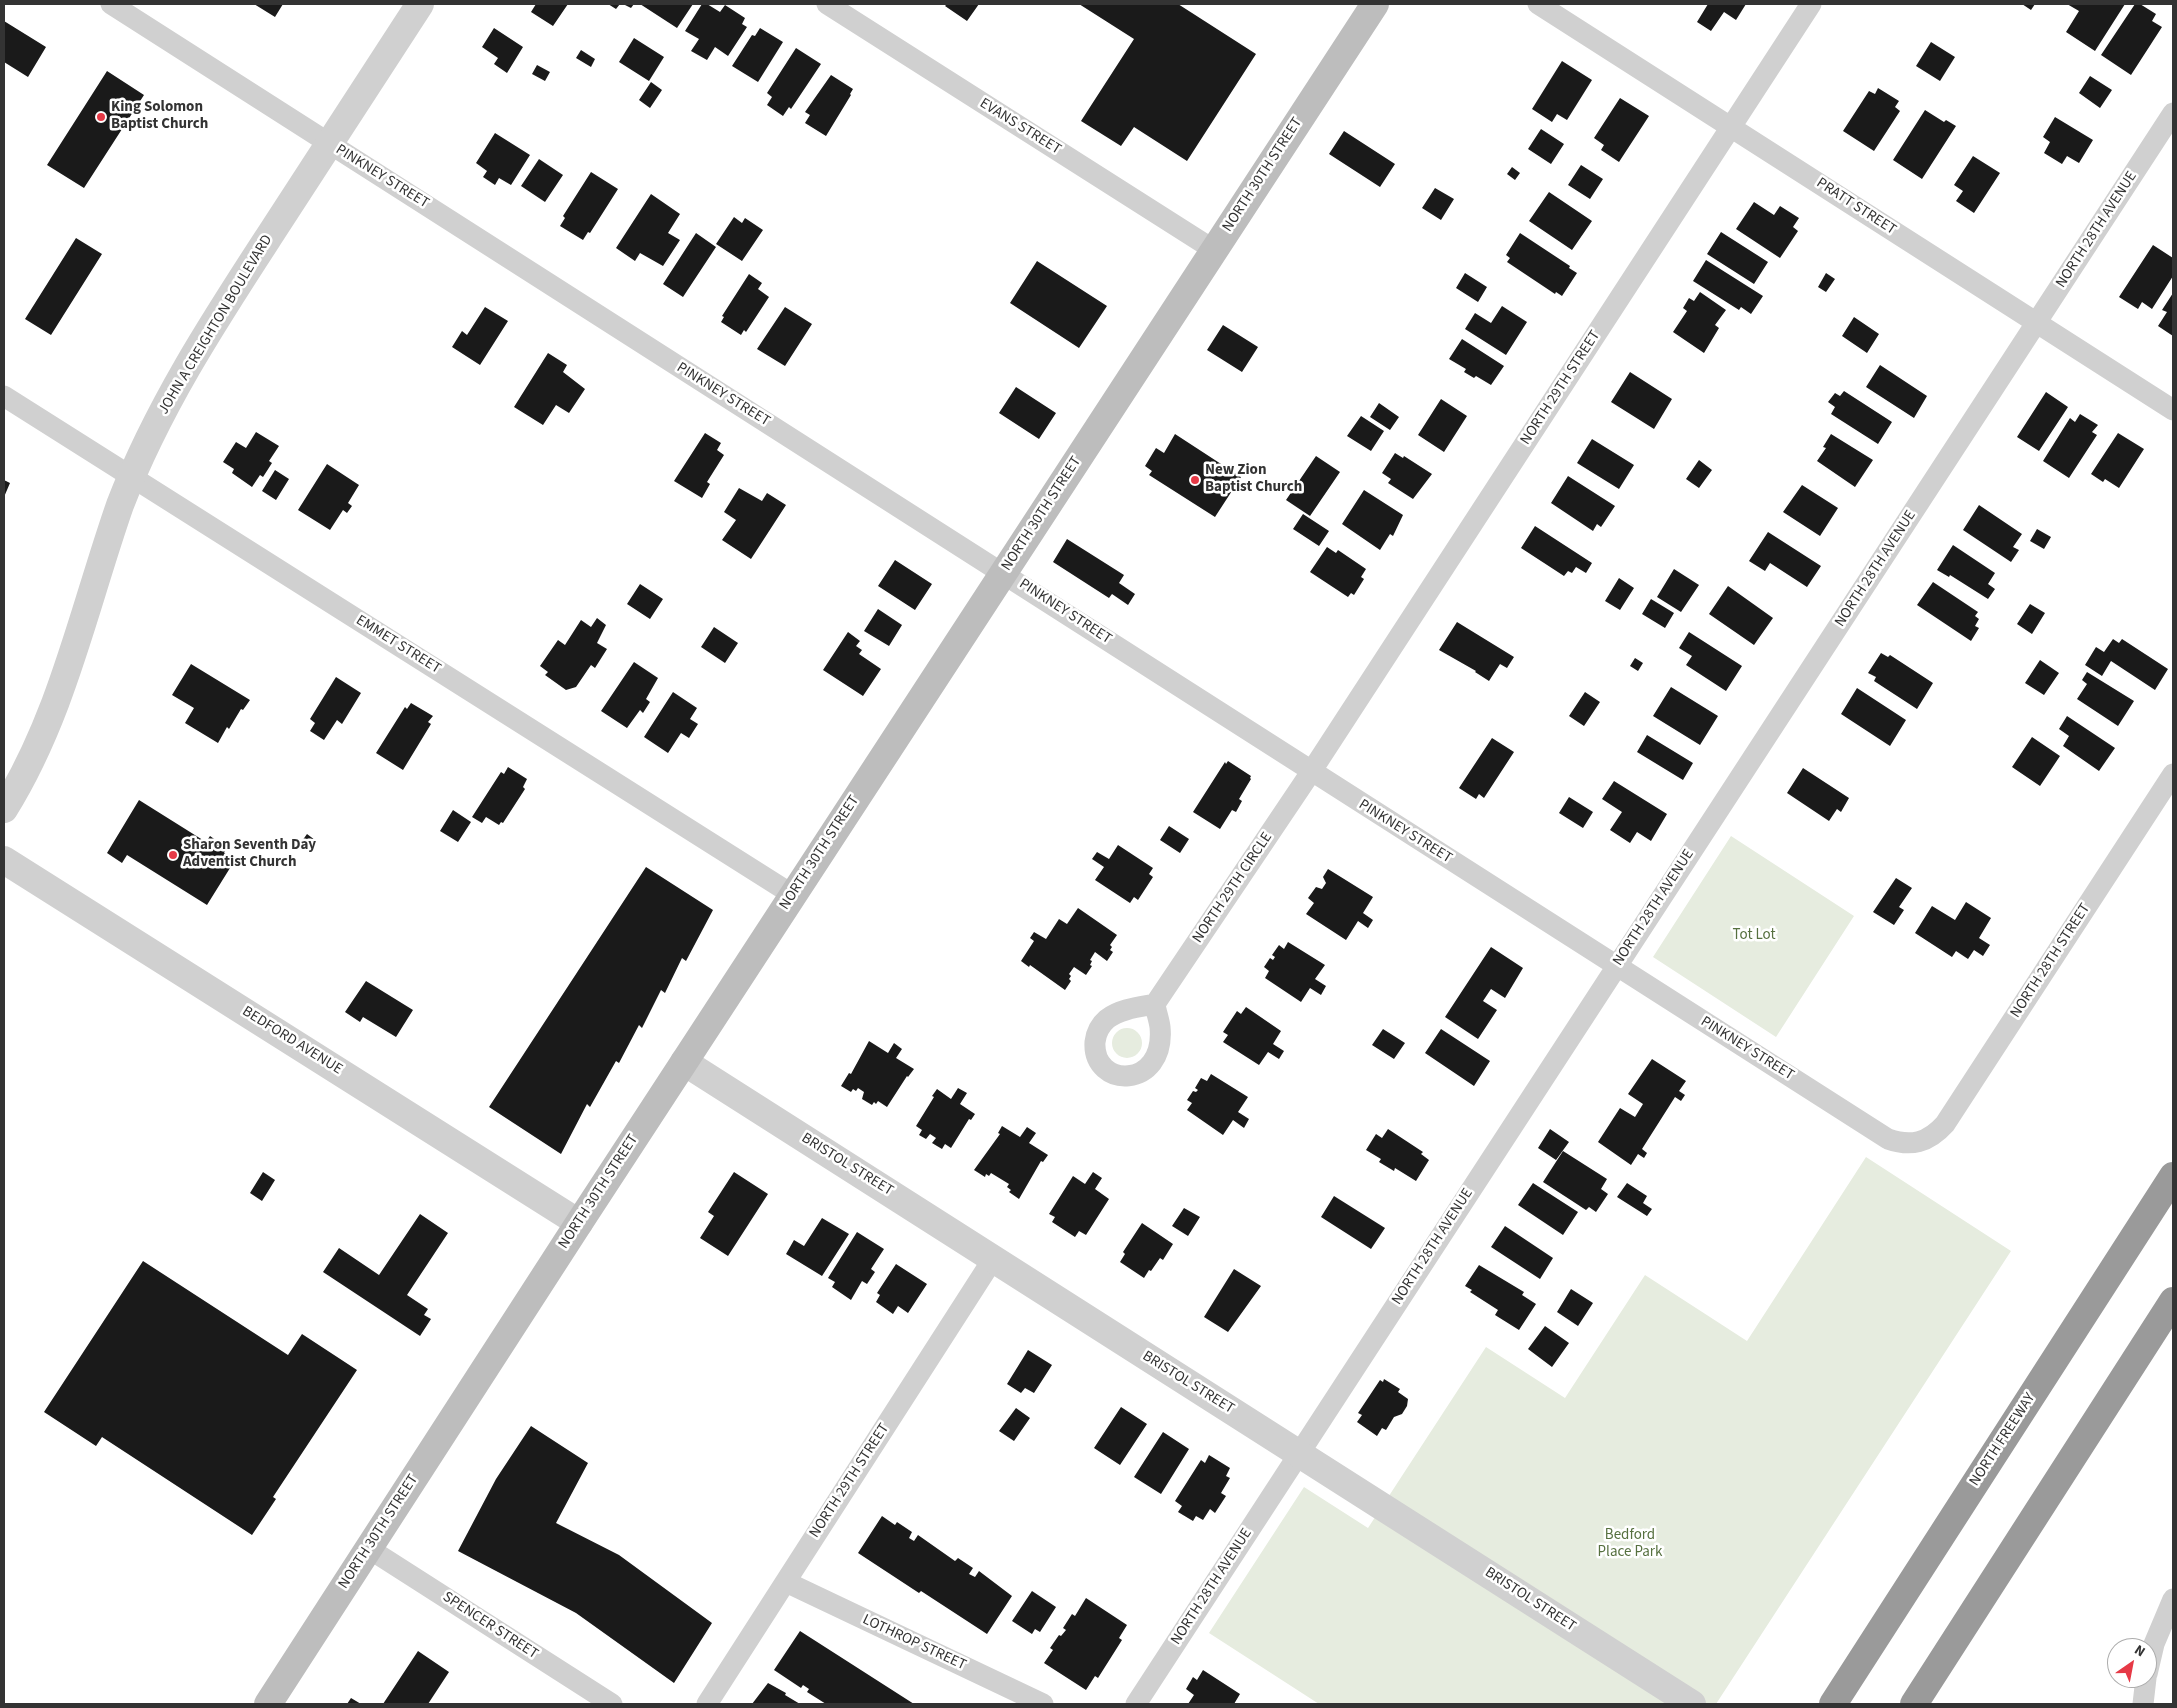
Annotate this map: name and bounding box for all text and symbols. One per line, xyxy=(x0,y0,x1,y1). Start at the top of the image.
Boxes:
street label: EVANS STREET xyxy=(976,95,1064,159)
place label: King Solomon Baptist Church xyxy=(111,99,208,134)
marker: King Solomon Baptist Church xyxy=(95,111,107,123)
street label: NORTH 30TH STREET xyxy=(1219,114,1307,236)
street label: PINKNEY STREET xyxy=(332,141,432,213)
street label: NORTH 28TH AVENUE xyxy=(2053,168,2141,292)
street label: PRATT STREET xyxy=(1813,175,1899,239)
street label: JOHN A CREIGHTON BOULEVARD xyxy=(155,232,277,418)
street label: NORTH 29TH STREET xyxy=(1517,327,1605,449)
street label: PINKNEY STREET xyxy=(673,359,773,431)
street label: NORTH 30TH STREET xyxy=(998,453,1086,575)
place label: New Zion Baptist Church xyxy=(1205,462,1302,497)
marker: New Zion Baptist Church xyxy=(1189,474,1201,486)
street label: NORTH 28TH AVENUE xyxy=(1832,507,1920,631)
street label: PINKNEY STREET xyxy=(1015,575,1115,649)
street label: EMMET STREET xyxy=(352,612,444,678)
street label: NORTH 30TH STREET xyxy=(776,792,864,914)
street label: PINKNEY STREET xyxy=(1355,796,1455,868)
street label: NORTH 29TH CIRCLE xyxy=(1189,829,1277,947)
place label: Sharon Seventh Day Adventist Church xyxy=(183,837,316,872)
street label: NORTH 28TH AVENUE xyxy=(1610,846,1698,970)
marker: Sharon Seventh Day Adventist Church xyxy=(167,849,179,861)
street label: NORTH 28TH STREET xyxy=(2007,900,2095,1022)
park label: Tot Lot xyxy=(1732,927,1776,945)
street label: BEDFORD AVENUE xyxy=(239,1003,345,1079)
street label: PINKNEY STREET xyxy=(1697,1013,1797,1085)
street label: BRISTOL STREET xyxy=(798,1130,896,1200)
street label: NORTH 30TH STREET xyxy=(555,1131,643,1253)
street label: NORTH 28TH AVENUE xyxy=(1389,1185,1477,1309)
street label: BRISTOL STREET xyxy=(1139,1348,1237,1418)
street label: NORTH FREEWAY xyxy=(1966,1390,2040,1490)
street label: NORTH 29TH STREET xyxy=(806,1420,894,1542)
street label: NORTH 30TH STREET xyxy=(335,1471,423,1593)
street label: NORTH 28TH AVENUE xyxy=(1168,1525,1256,1649)
park label: Bedford Place Park xyxy=(1598,1527,1662,1562)
street label: BRISTOL STREET xyxy=(1481,1564,1579,1636)
street label: SPENCER STREET xyxy=(439,1588,541,1664)
street label: LOTHROP STREET xyxy=(859,1611,969,1675)
north arrow xyxy=(2107,1638,2157,1688)
text: N xyxy=(2130,1640,2149,1662)

